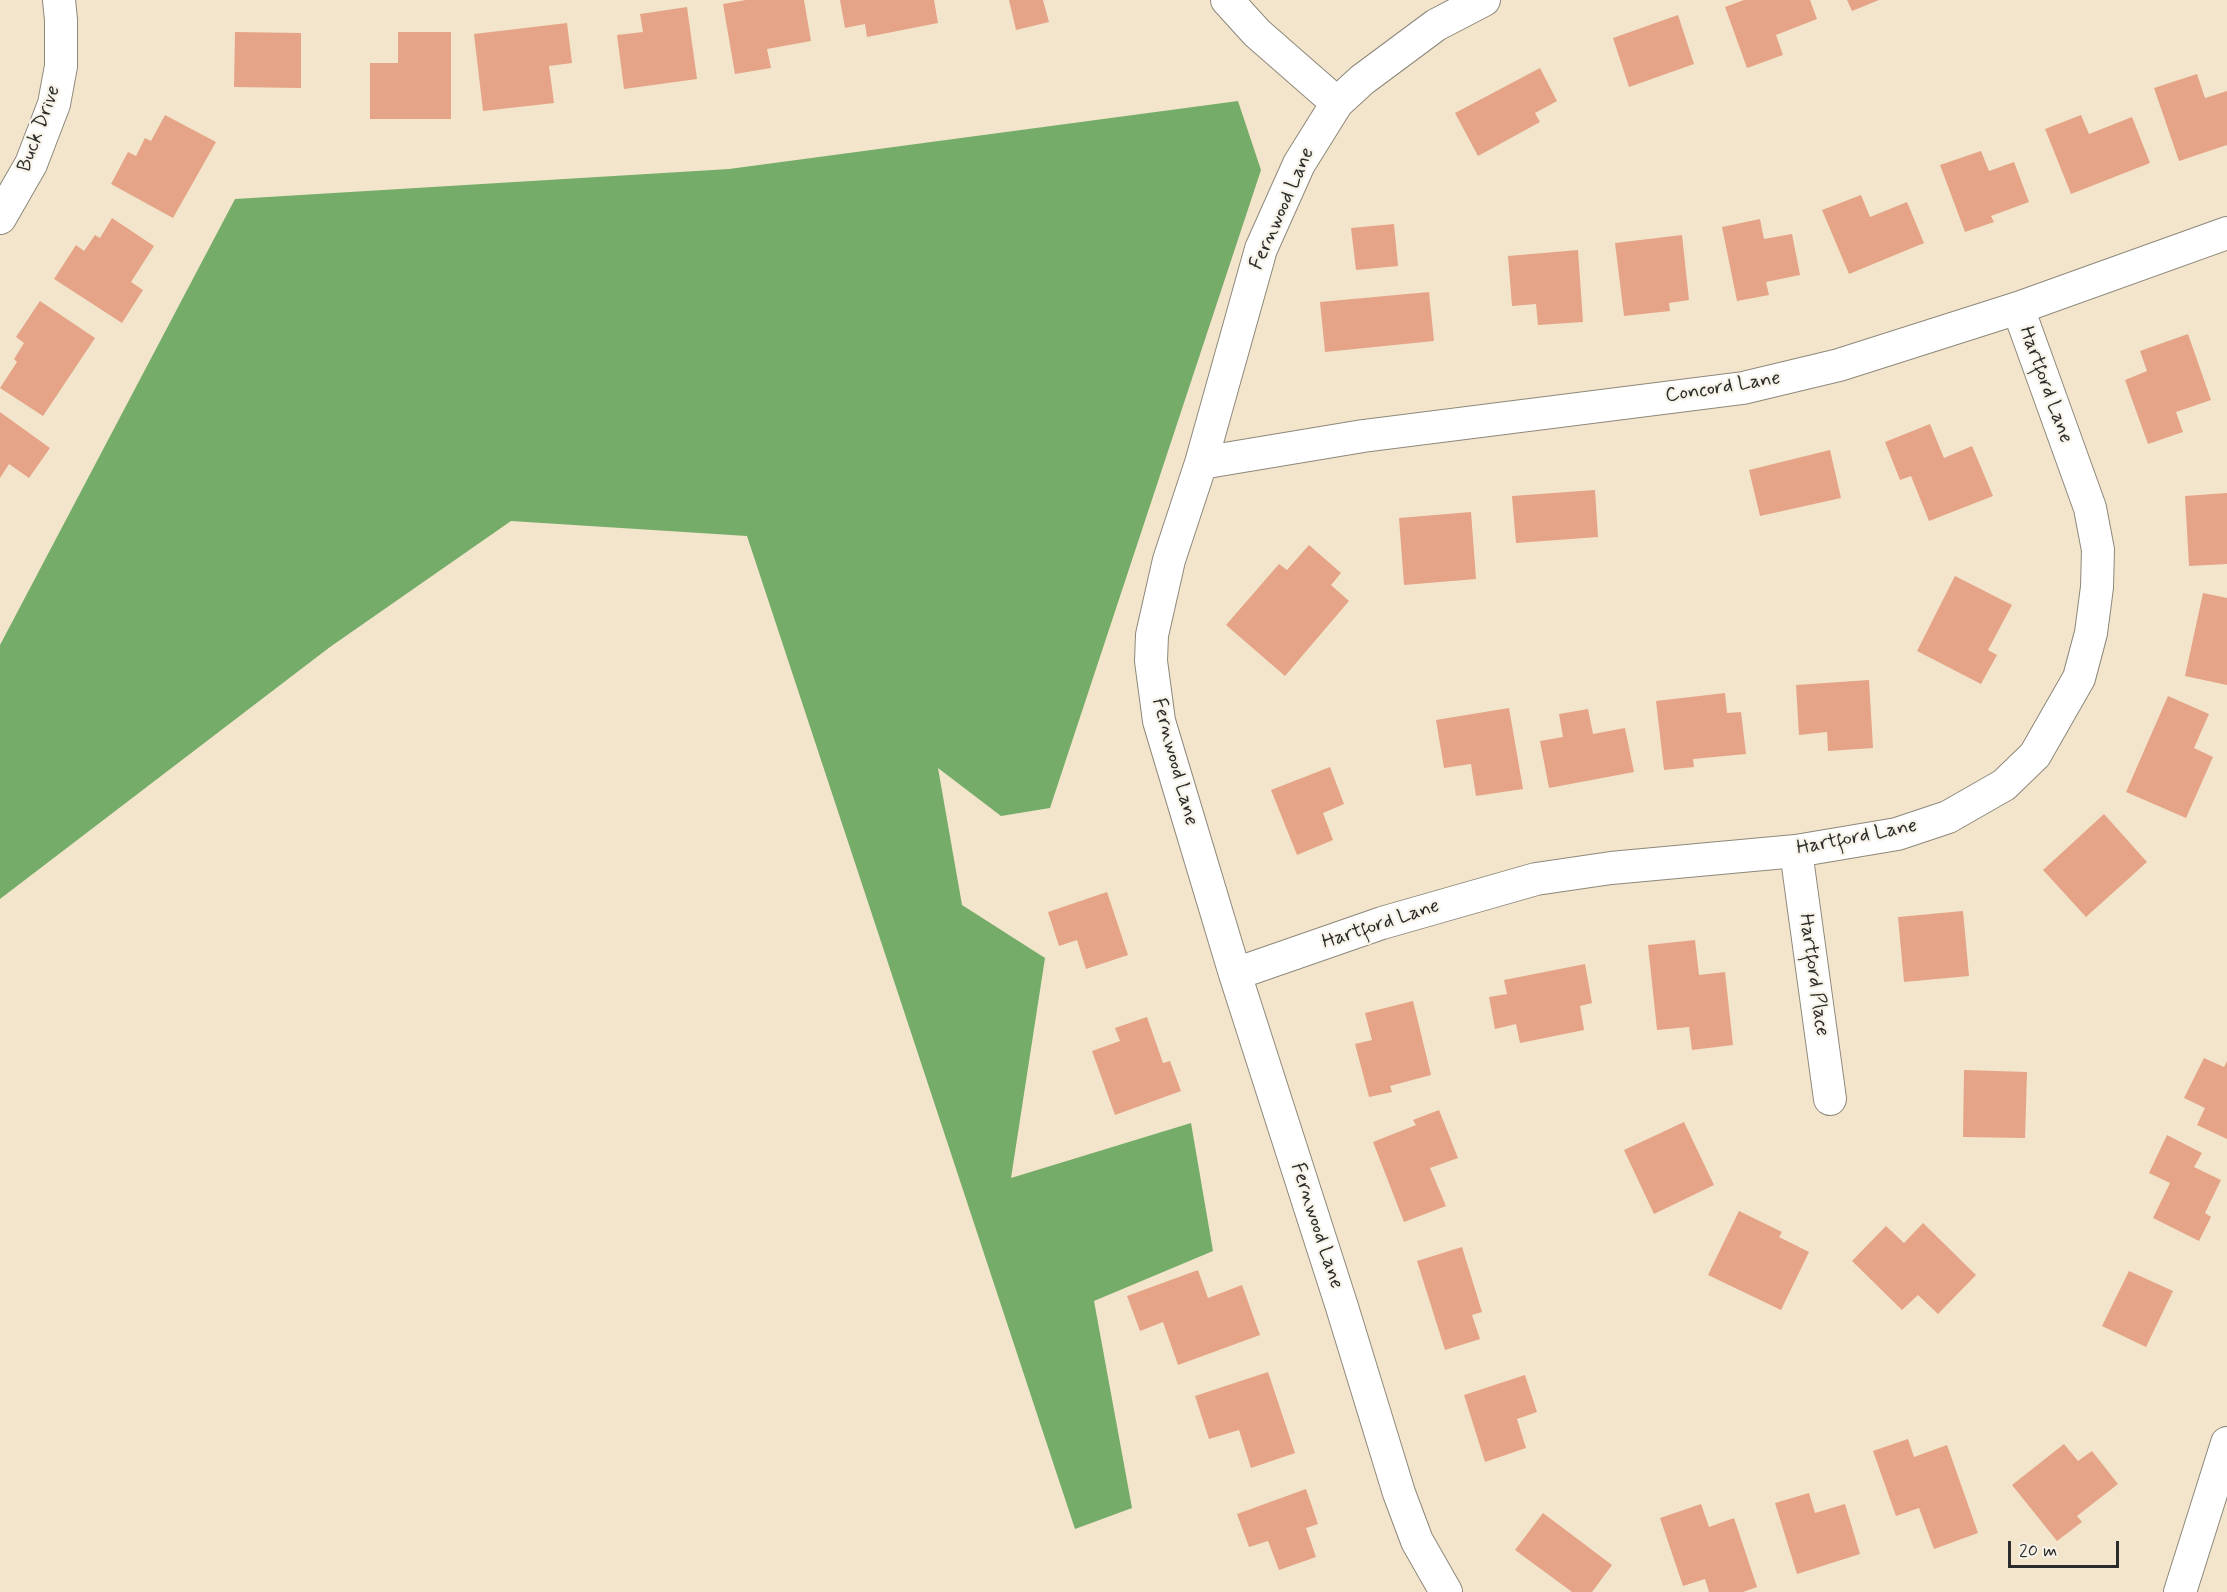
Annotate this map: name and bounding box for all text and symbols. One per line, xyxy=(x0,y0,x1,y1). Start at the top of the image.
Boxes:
street label: Buck Drive xyxy=(13,83,67,175)
street label: Fernwood Lane xyxy=(1245,144,1321,274)
street label: Hartford Lane xyxy=(2013,323,2077,447)
street label: Concord Lane xyxy=(1664,367,1782,409)
street label: Fernwood Lane xyxy=(1145,696,1203,828)
street label: Hartford Lane xyxy=(1795,815,1919,861)
street label: Hartford Lane xyxy=(1319,895,1443,955)
street label: Hartford Place xyxy=(1793,912,1833,1038)
street label: Fernwood Lane xyxy=(1284,1160,1348,1292)
scale bar xyxy=(2011,1529,2122,1567)
text: 20 m xyxy=(2019,1539,2057,1563)

